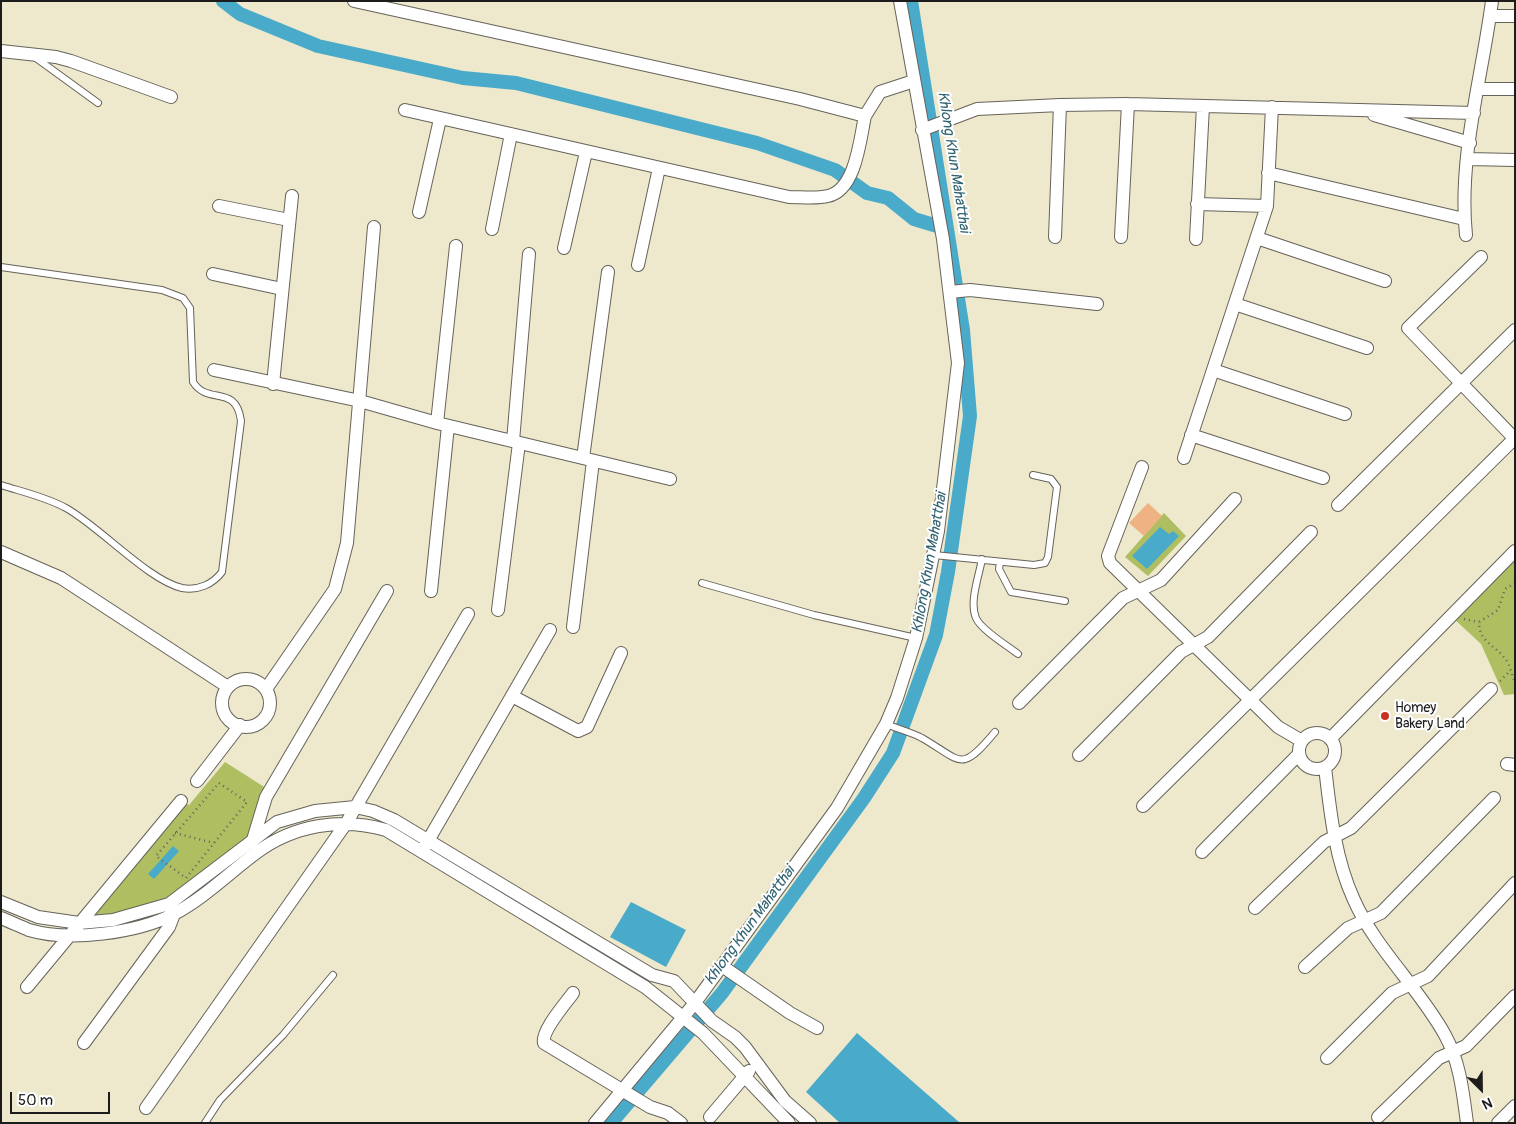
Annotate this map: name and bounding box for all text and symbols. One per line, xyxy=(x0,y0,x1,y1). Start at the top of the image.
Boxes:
water label: Khlong Khun Mahatthai xyxy=(933,90,973,234)
water label: Khlong Khun Mahatthai xyxy=(909,491,951,635)
place label: Homey Bakery Land xyxy=(1395,700,1465,732)
marker: Homey Bakery Land xyxy=(1379,710,1391,722)
water label: Khlong Khun Mahatthai xyxy=(701,863,799,989)
north arrow xyxy=(1456,1064,1506,1114)
scale bar xyxy=(12,1082,112,1114)
text: 50 m xyxy=(18,1091,53,1110)
text: N xyxy=(1479,1094,1495,1113)

